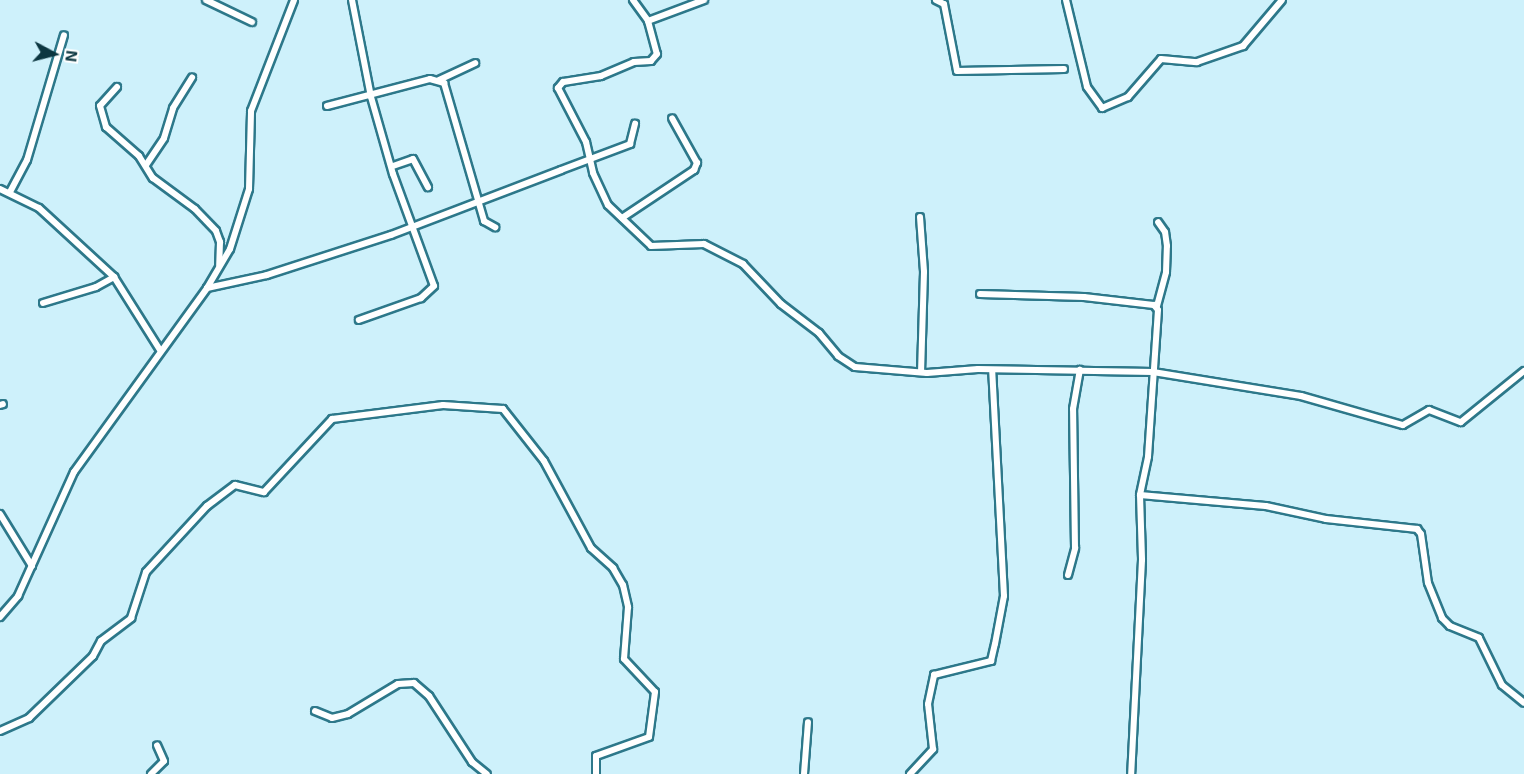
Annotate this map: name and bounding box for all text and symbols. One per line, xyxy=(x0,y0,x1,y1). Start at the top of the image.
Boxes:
north arrow xyxy=(24,24,84,84)
text: N xyxy=(62,49,82,63)

